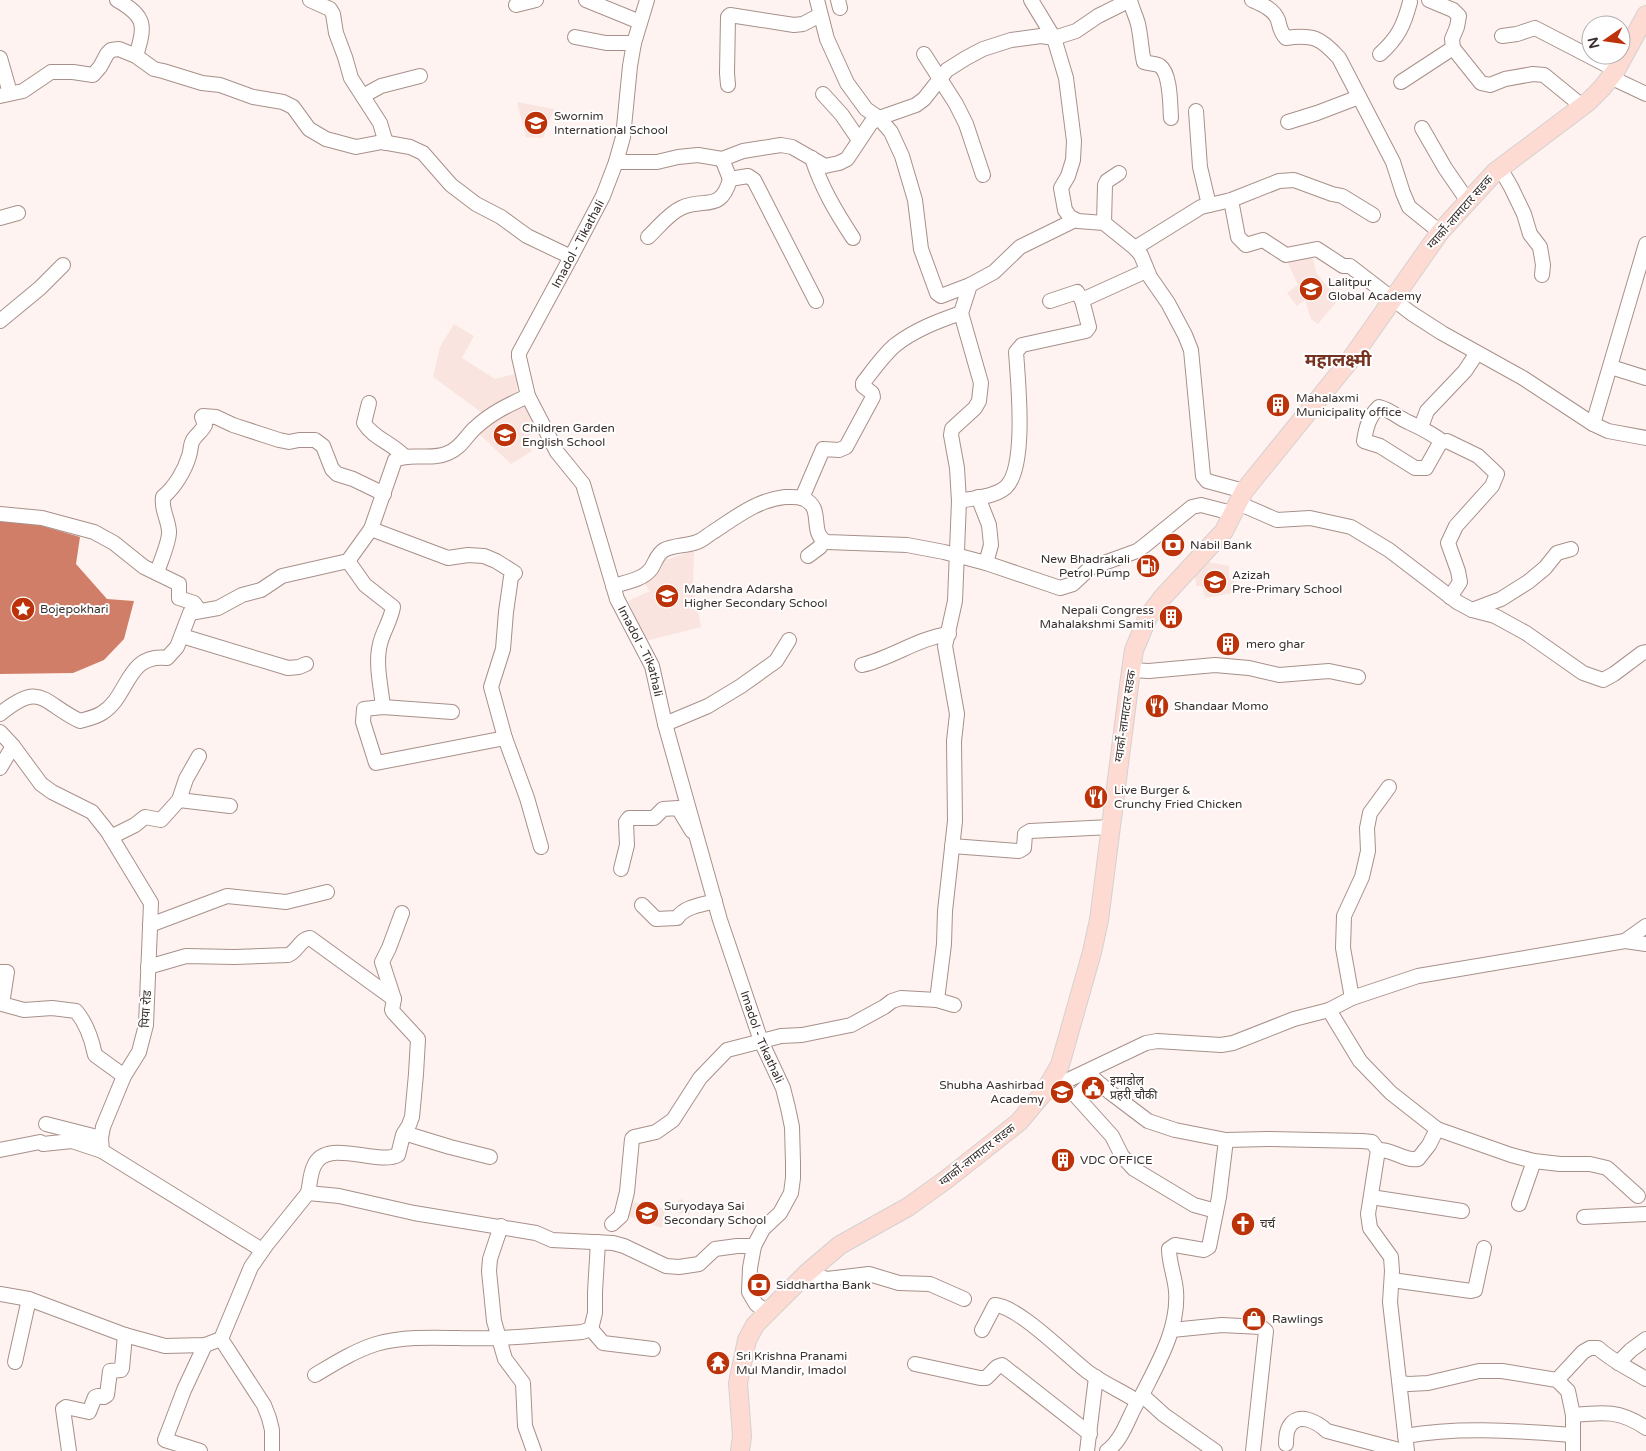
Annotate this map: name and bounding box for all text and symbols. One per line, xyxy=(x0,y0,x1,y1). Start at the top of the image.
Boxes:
north arrow xyxy=(1581,15,1631,65)
text: N xyxy=(1584,35,1603,50)
place label: Swornim International School xyxy=(554,109,668,137)
school or university icon: Swornim International School xyxy=(523,110,549,136)
street label: ग्वार्को-लामाटार सडक xyxy=(1424,172,1496,252)
street label: Imadol - Tikathali xyxy=(549,198,607,290)
place label: Lalitpur Global Academy xyxy=(1328,275,1422,303)
school or university icon: Lalitpur Global Academy xyxy=(1298,276,1324,302)
district label: महालक्ष्मी xyxy=(1305,349,1372,371)
place label: Mahalaxmi Municipality office xyxy=(1296,391,1402,419)
building icon: Mahalaxmi Municipality office xyxy=(1265,392,1291,418)
place label: Children Garden English School xyxy=(522,421,615,449)
school or university icon: Children Garden English School xyxy=(492,422,518,448)
bank icon: Nabil Bank xyxy=(1160,532,1186,558)
place label: Nabil Bank xyxy=(1190,538,1252,552)
place label: New Bhadrakali Petrol Pump xyxy=(1041,552,1130,580)
fuel station icon: New Bhadrakali Petrol Pump xyxy=(1135,553,1161,579)
place label: Azizah Pre-Primary School xyxy=(1232,568,1342,596)
school or university icon: Azizah Pre-Primary School xyxy=(1202,569,1228,595)
place label: Mahendra Adarsha Higher Secondary School xyxy=(684,582,828,610)
school or university icon: Mahendra Adarsha Higher Secondary School xyxy=(654,583,680,609)
place icon: Bojepokhari xyxy=(10,596,36,622)
place label: Bojepokhari xyxy=(40,602,108,616)
street label: Imadol - Tikathali xyxy=(615,603,666,698)
place label: Nepali Congress Mahalakshmi Samiti xyxy=(1039,603,1154,631)
building icon: Nepali Congress Mahalakshmi Samiti xyxy=(1158,604,1184,630)
building icon: mero ghar xyxy=(1215,631,1241,657)
place label: mero ghar xyxy=(1246,637,1305,651)
street label: ग्वार्को-लामाटार सडक xyxy=(1112,668,1139,763)
restaurant icon: Shandaar Momo xyxy=(1144,693,1170,719)
place label: Shandaar Momo xyxy=(1174,699,1268,713)
place label: Live Burger & Crunchy Fried Chicken xyxy=(1114,783,1242,811)
restaurant icon: Live Burger & Crunchy Fried Chicken xyxy=(1083,784,1109,810)
street label: पिया रोड xyxy=(137,989,154,1028)
street label: Imadol - Tikathali xyxy=(737,989,787,1085)
place label: इमाडोल प्रहरी चौकी xyxy=(1110,1073,1158,1102)
public building icon: इमाडोल प्रहरी चौकी xyxy=(1080,1075,1106,1101)
place label: Shubha Aashirbad Academy xyxy=(939,1078,1045,1106)
school or university icon: Shubha Aashirbad Academy xyxy=(1049,1079,1075,1105)
street label: ग्वार्को-लामाटार सडक xyxy=(936,1120,1018,1189)
building icon: VDC OFFICE xyxy=(1050,1147,1076,1173)
place label: VDC OFFICE xyxy=(1080,1153,1153,1167)
place label: Suryodaya Sai Secondary School xyxy=(664,1199,766,1227)
school or university icon: Suryodaya Sai Secondary School xyxy=(634,1200,660,1226)
church icon: चर्च xyxy=(1230,1211,1256,1237)
place label: चर्च xyxy=(1260,1217,1276,1231)
bank icon: Siddhartha Bank xyxy=(746,1272,772,1298)
place label: Siddhartha Bank xyxy=(776,1278,871,1292)
shop icon: Rawlings xyxy=(1241,1306,1267,1332)
place label: Rawlings xyxy=(1272,1312,1324,1326)
place label: Sri Krishna Pranami Mul Mandir, Imadol xyxy=(736,1349,847,1377)
temple icon: Sri Krishna Pranami Mul Mandir, Imadol xyxy=(705,1350,731,1376)

